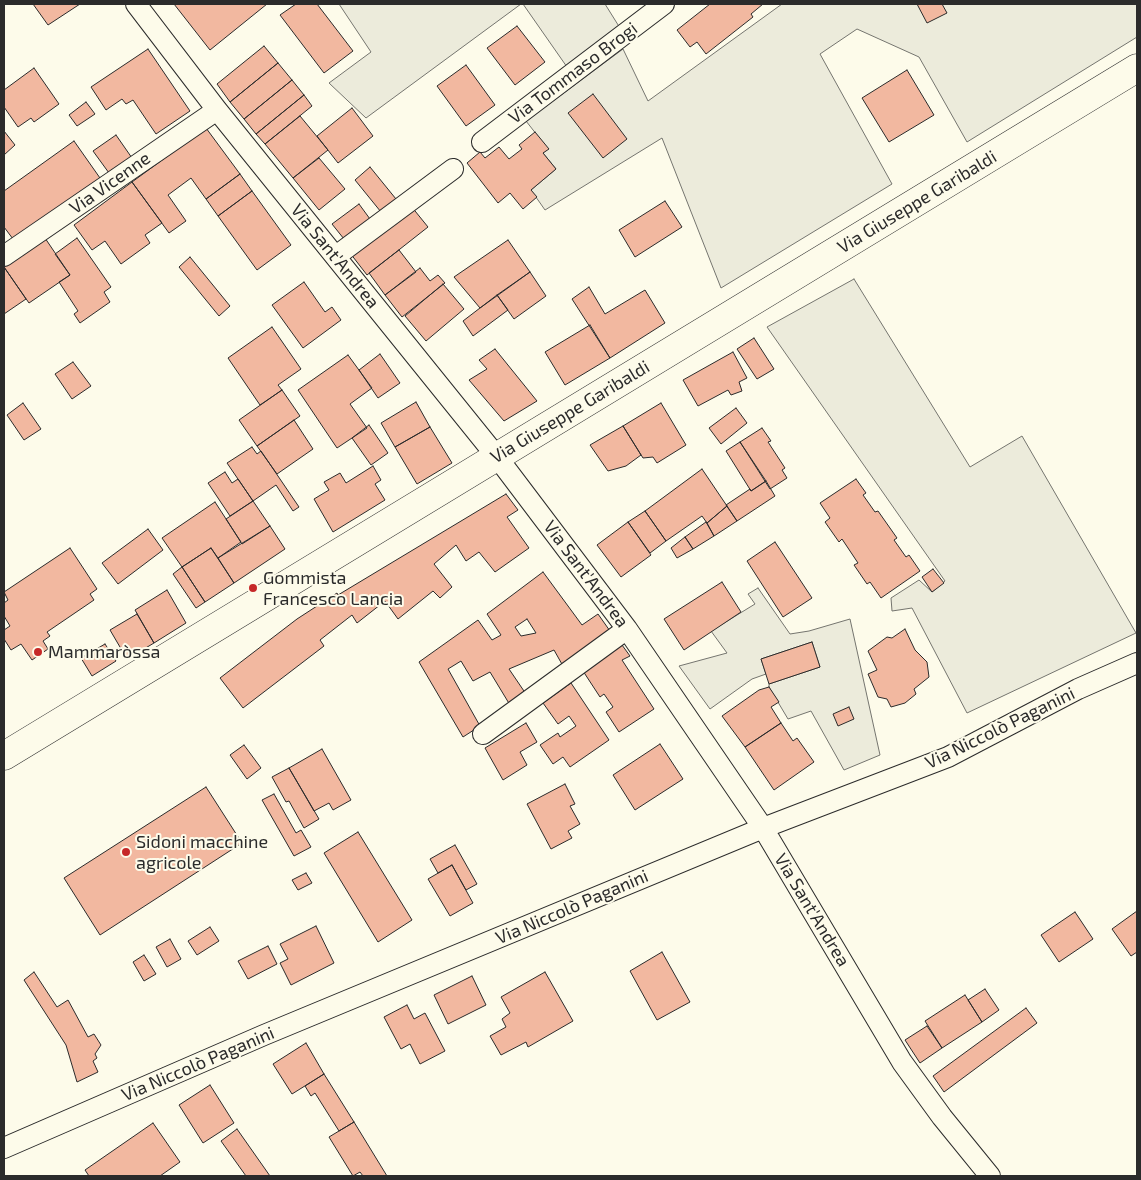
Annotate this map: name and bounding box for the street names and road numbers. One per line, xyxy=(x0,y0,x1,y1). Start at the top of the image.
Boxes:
street label: Via Tommaso Brogi xyxy=(504,18,642,128)
street label: Via Giuseppe Garibaldi xyxy=(833,146,1001,258)
street label: Via Vicenne xyxy=(65,147,155,219)
street label: Via Sant'Andrea xyxy=(286,199,384,313)
street label: Via Giuseppe Garibaldi xyxy=(486,356,654,468)
street label: Via Sant'Andrea xyxy=(539,516,633,632)
street label: Via Niccolò Paganini xyxy=(922,682,1078,774)
street label: Via Sant'Andrea xyxy=(770,849,854,971)
street label: Via Niccolò Paganini xyxy=(492,865,652,949)
street label: Via Niccolò Paganini xyxy=(118,1022,278,1106)

